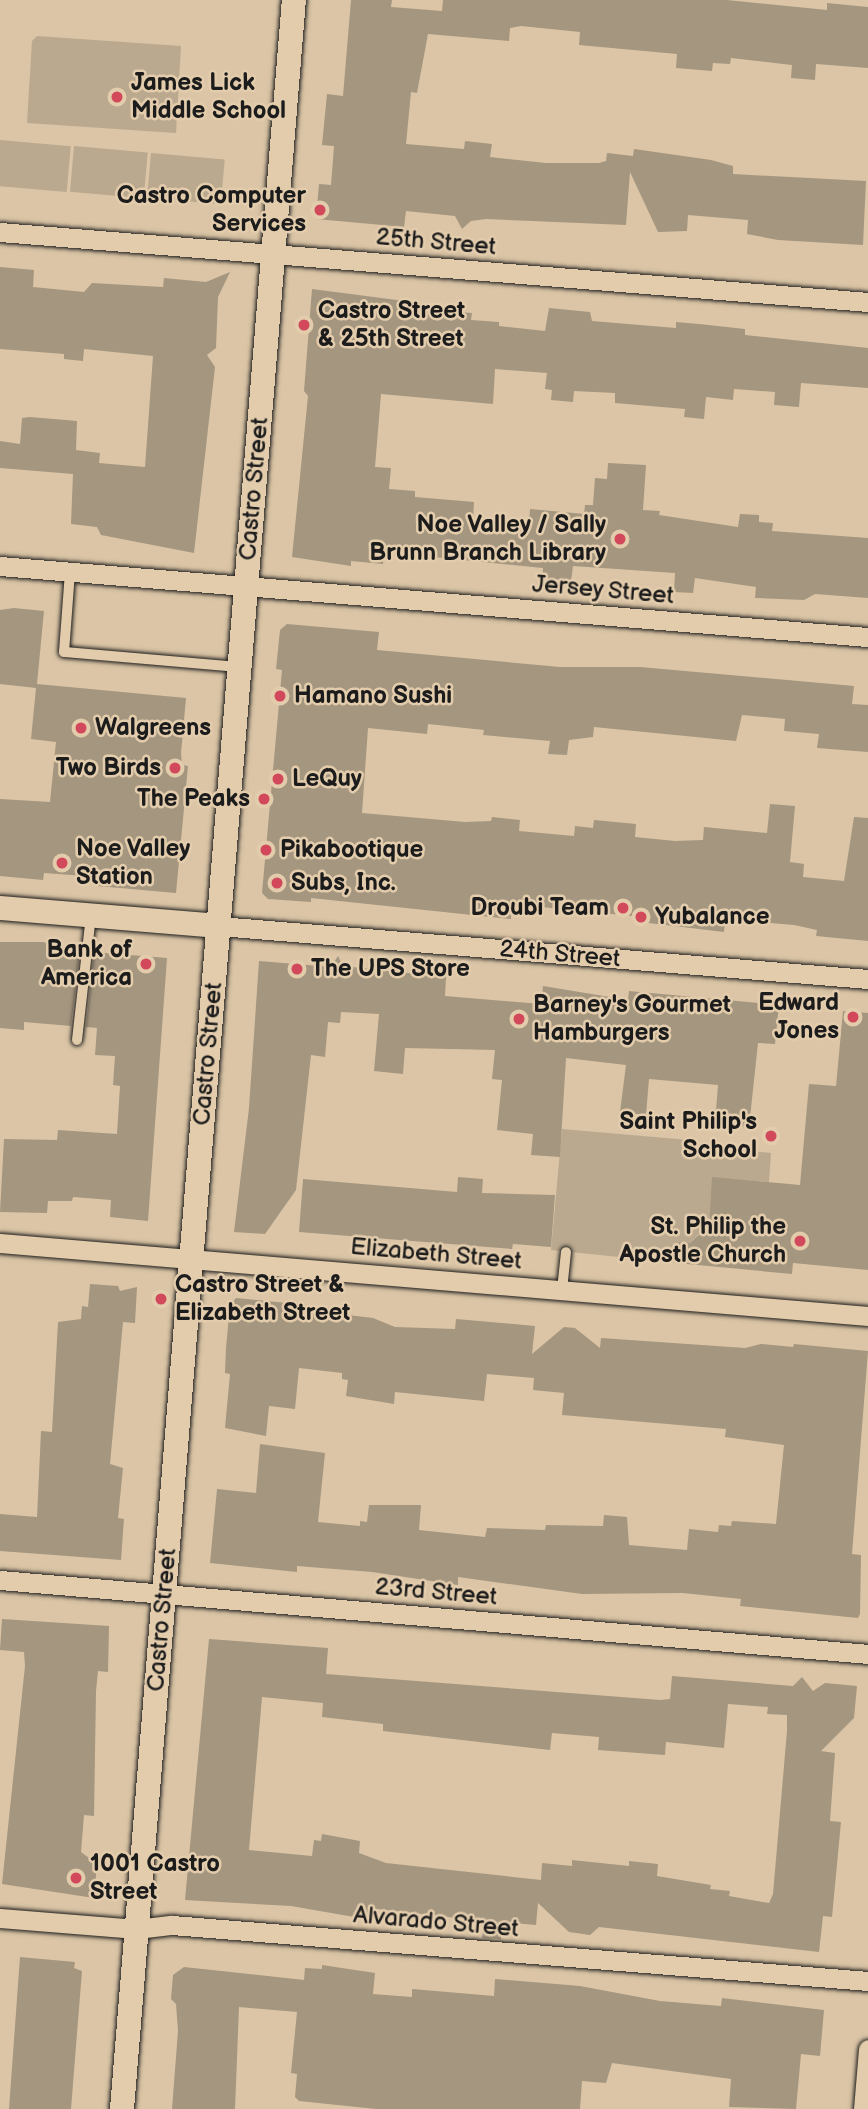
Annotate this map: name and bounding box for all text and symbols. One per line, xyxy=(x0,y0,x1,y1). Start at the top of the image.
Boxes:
place label: James Lick Middle School xyxy=(131,69,286,125)
marker: James Lick Middle School xyxy=(109,89,125,105)
place label: Castro Computer Services xyxy=(117,182,306,238)
marker: Castro Computer Services xyxy=(312,202,328,218)
street label: 25th Street xyxy=(375,222,497,262)
place label: Castro Street & 25th Street xyxy=(318,297,465,353)
marker: Castro Street & 25th Street xyxy=(296,317,312,333)
street label: Castro Street xyxy=(233,416,275,562)
place label: Noe Valley / Sally Brunn Branch Library xyxy=(369,511,606,567)
marker: Noe Valley / Sally Brunn Branch Library xyxy=(612,531,628,547)
street label: Jersey Street xyxy=(530,569,676,611)
place label: Hamano Sushi xyxy=(294,682,452,710)
marker: Hamano Sushi xyxy=(272,688,288,704)
place label: Walgreens xyxy=(95,714,211,742)
marker: Walgreens xyxy=(73,720,89,736)
place label: Two Birds xyxy=(56,754,161,782)
marker: Two Birds xyxy=(167,760,183,776)
place label: LeQuy xyxy=(292,765,362,793)
marker: LeQuy xyxy=(270,771,286,787)
place label: The Peaks xyxy=(137,785,250,813)
marker: The Peaks xyxy=(256,791,272,807)
place label: Noe Valley Station xyxy=(76,835,192,891)
place label: Pikabootique xyxy=(280,836,423,864)
marker: Pikabootique xyxy=(258,842,274,858)
marker: Noe Valley Station xyxy=(54,855,70,871)
place label: Subs, Inc. xyxy=(291,869,396,897)
marker: Subs, Inc. xyxy=(269,875,285,891)
place label: Droubi Team xyxy=(471,894,609,922)
marker: Droubi Team xyxy=(615,900,631,916)
place label: Yubalance xyxy=(655,903,770,931)
marker: Yubalance xyxy=(633,909,649,925)
street label: 24th Street xyxy=(498,934,622,974)
place label: Bank of America xyxy=(41,936,132,992)
place label: The UPS Store xyxy=(311,955,470,983)
marker: Bank of America xyxy=(138,956,154,972)
marker: The UPS Store xyxy=(289,961,305,977)
street label: Castro Street xyxy=(187,981,229,1127)
place label: Edward Jones xyxy=(758,989,839,1045)
place label: Barney's Gourmet Hamburgers xyxy=(533,991,731,1047)
marker: Edward Jones xyxy=(845,1009,861,1025)
marker: Barney's Gourmet Hamburgers xyxy=(511,1011,527,1027)
place label: Saint Philip's School xyxy=(619,1108,757,1164)
marker: Saint Philip's School xyxy=(763,1128,779,1144)
place label: St. Philip the Apostle Church xyxy=(619,1213,786,1269)
street label: Elizabeth Street xyxy=(349,1232,523,1276)
marker: St. Philip the Apostle Church xyxy=(792,1233,808,1249)
place label: Castro Street & Elizabeth Street xyxy=(175,1271,350,1327)
marker: Castro Street & Elizabeth Street xyxy=(153,1291,169,1307)
street label: Castro Street xyxy=(141,1547,183,1693)
street label: 23rd Street xyxy=(374,1572,498,1612)
place label: 1001 Castro Street xyxy=(90,1850,220,1906)
marker: 1001 Castro Street xyxy=(68,1870,84,1886)
street label: Alvarado Street xyxy=(352,1900,520,1944)

